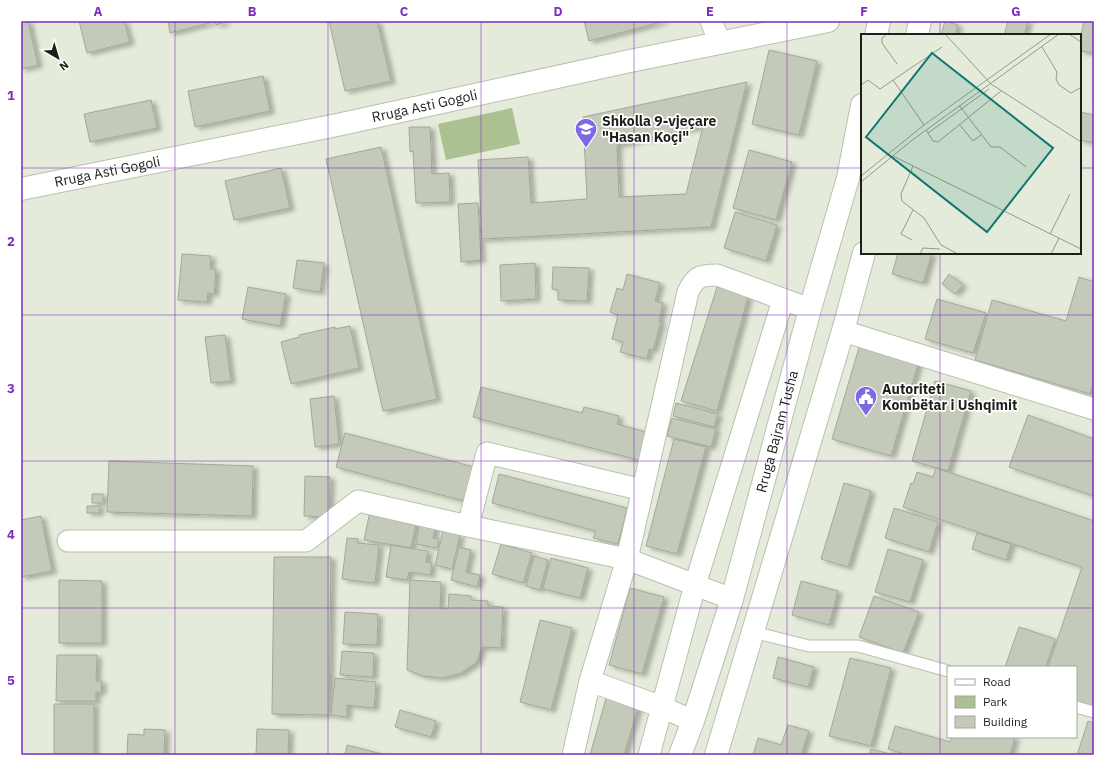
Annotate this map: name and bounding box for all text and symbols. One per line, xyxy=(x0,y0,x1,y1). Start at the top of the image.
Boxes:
text: A xyxy=(94,3,103,20)
text: B xyxy=(248,3,257,20)
text: C xyxy=(400,3,409,20)
text: D xyxy=(553,3,563,20)
text: E xyxy=(706,3,714,20)
text: F xyxy=(860,3,868,20)
text: G xyxy=(1011,3,1021,20)
inset map xyxy=(861,34,1081,254)
north arrow xyxy=(38,38,78,78)
text: N xyxy=(57,58,72,74)
street label: Rruga Asti Gogoli xyxy=(370,86,479,126)
text: 1 xyxy=(7,87,15,104)
place label: Shkolla 9-vjeçare "Hasan Koçi" xyxy=(602,112,716,146)
school or university icon: Shkolla 9-vjeçare "Hasan Koçi" xyxy=(573,116,599,149)
street label: Rruga Asti Gogoli xyxy=(53,152,162,191)
text: 2 xyxy=(7,233,15,250)
street label: Rruga Bajram Tusha xyxy=(752,368,802,495)
text: 3 xyxy=(7,380,15,397)
place label: Autoriteti Kombëtar i Ushqimit xyxy=(882,380,1017,414)
public building icon: Autoriteti Kombëtar i Ushqimit xyxy=(853,384,879,417)
text: 4 xyxy=(7,526,15,543)
legend xyxy=(947,666,1077,738)
text: 5 xyxy=(7,672,15,689)
text: Road xyxy=(983,674,1011,689)
text: Park xyxy=(983,694,1008,709)
text: Building xyxy=(983,714,1028,729)

